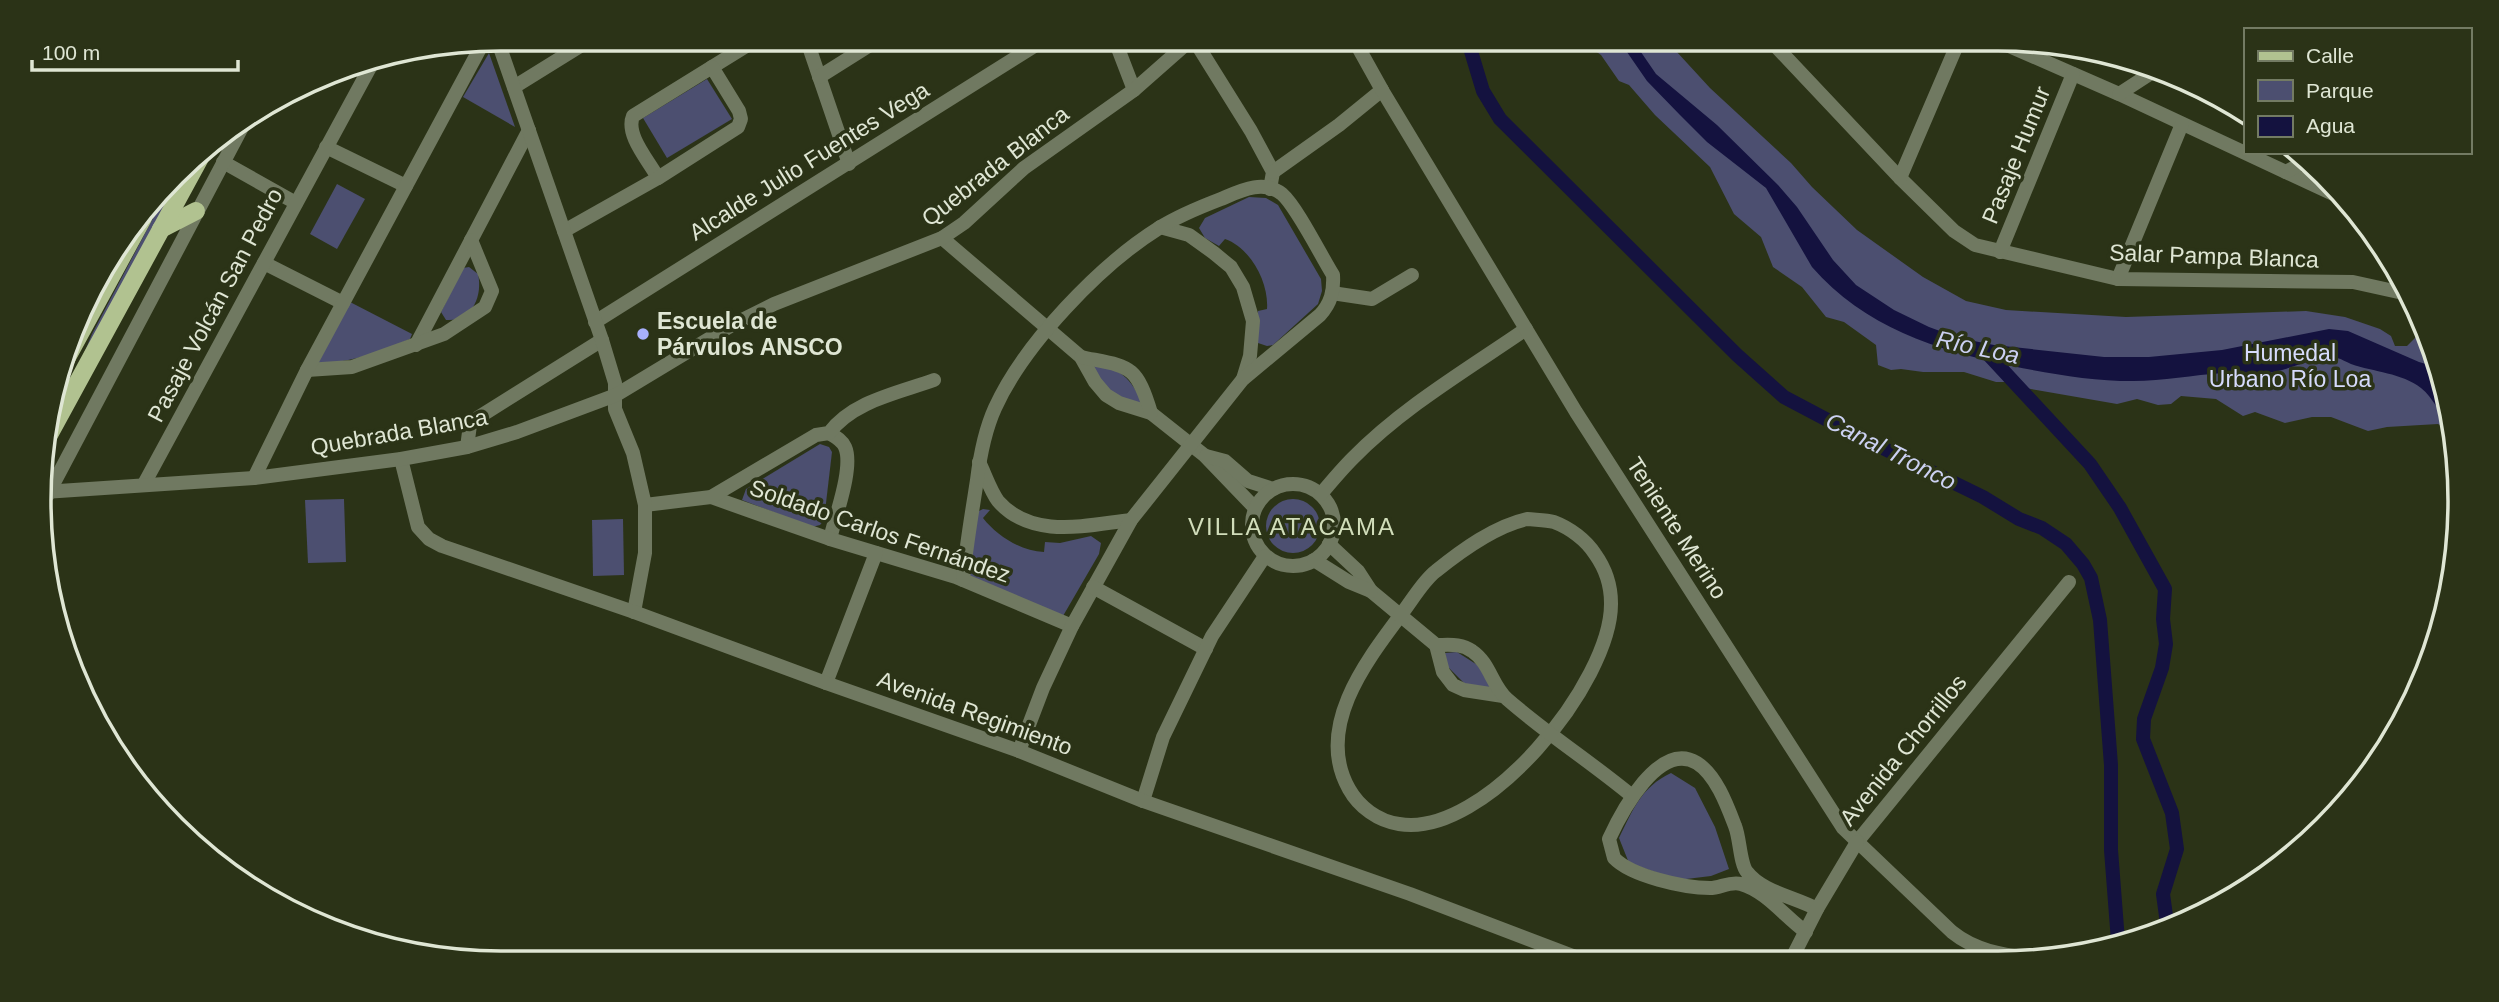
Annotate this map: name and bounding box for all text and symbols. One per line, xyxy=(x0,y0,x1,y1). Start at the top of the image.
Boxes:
scale bar xyxy=(32,28,238,72)
legend xyxy=(2244,28,2471,154)
text: 100 m xyxy=(42,41,100,64)
text: Calle xyxy=(2306,44,2354,67)
street label: Alcalde Julio Fuentes Vega xyxy=(684,76,934,246)
text: Parque xyxy=(2306,79,2374,102)
street label: Pasaje Humur xyxy=(1977,82,2055,227)
street label: Quebrada Blanca xyxy=(916,101,1074,231)
text: Agua xyxy=(2306,114,2355,137)
street label: Pasaje Volcán San Pedro xyxy=(142,184,288,426)
street label: Salar Pampa Blanca xyxy=(2109,239,2319,273)
place label: Escuela de Párvulos ANSCO xyxy=(657,308,843,360)
water label: Río Loa xyxy=(1934,325,2022,369)
marker: Escuela de Párvulos ANSCO xyxy=(635,326,651,342)
park label: Humedal Urbano Río Loa xyxy=(2209,340,2371,392)
street label: Quebrada Blanca xyxy=(309,404,490,460)
water label: Canal Tronco xyxy=(1821,407,1961,495)
street label: Teniente Merino xyxy=(1622,452,1732,604)
street label: Soldado Carlos Fernández xyxy=(746,474,1014,588)
district label: VILLA ATACAMA xyxy=(1188,513,1396,540)
street label: Avenida Regimiento xyxy=(874,666,1076,760)
street label: Avenida Chorrillos xyxy=(1834,669,1972,831)

